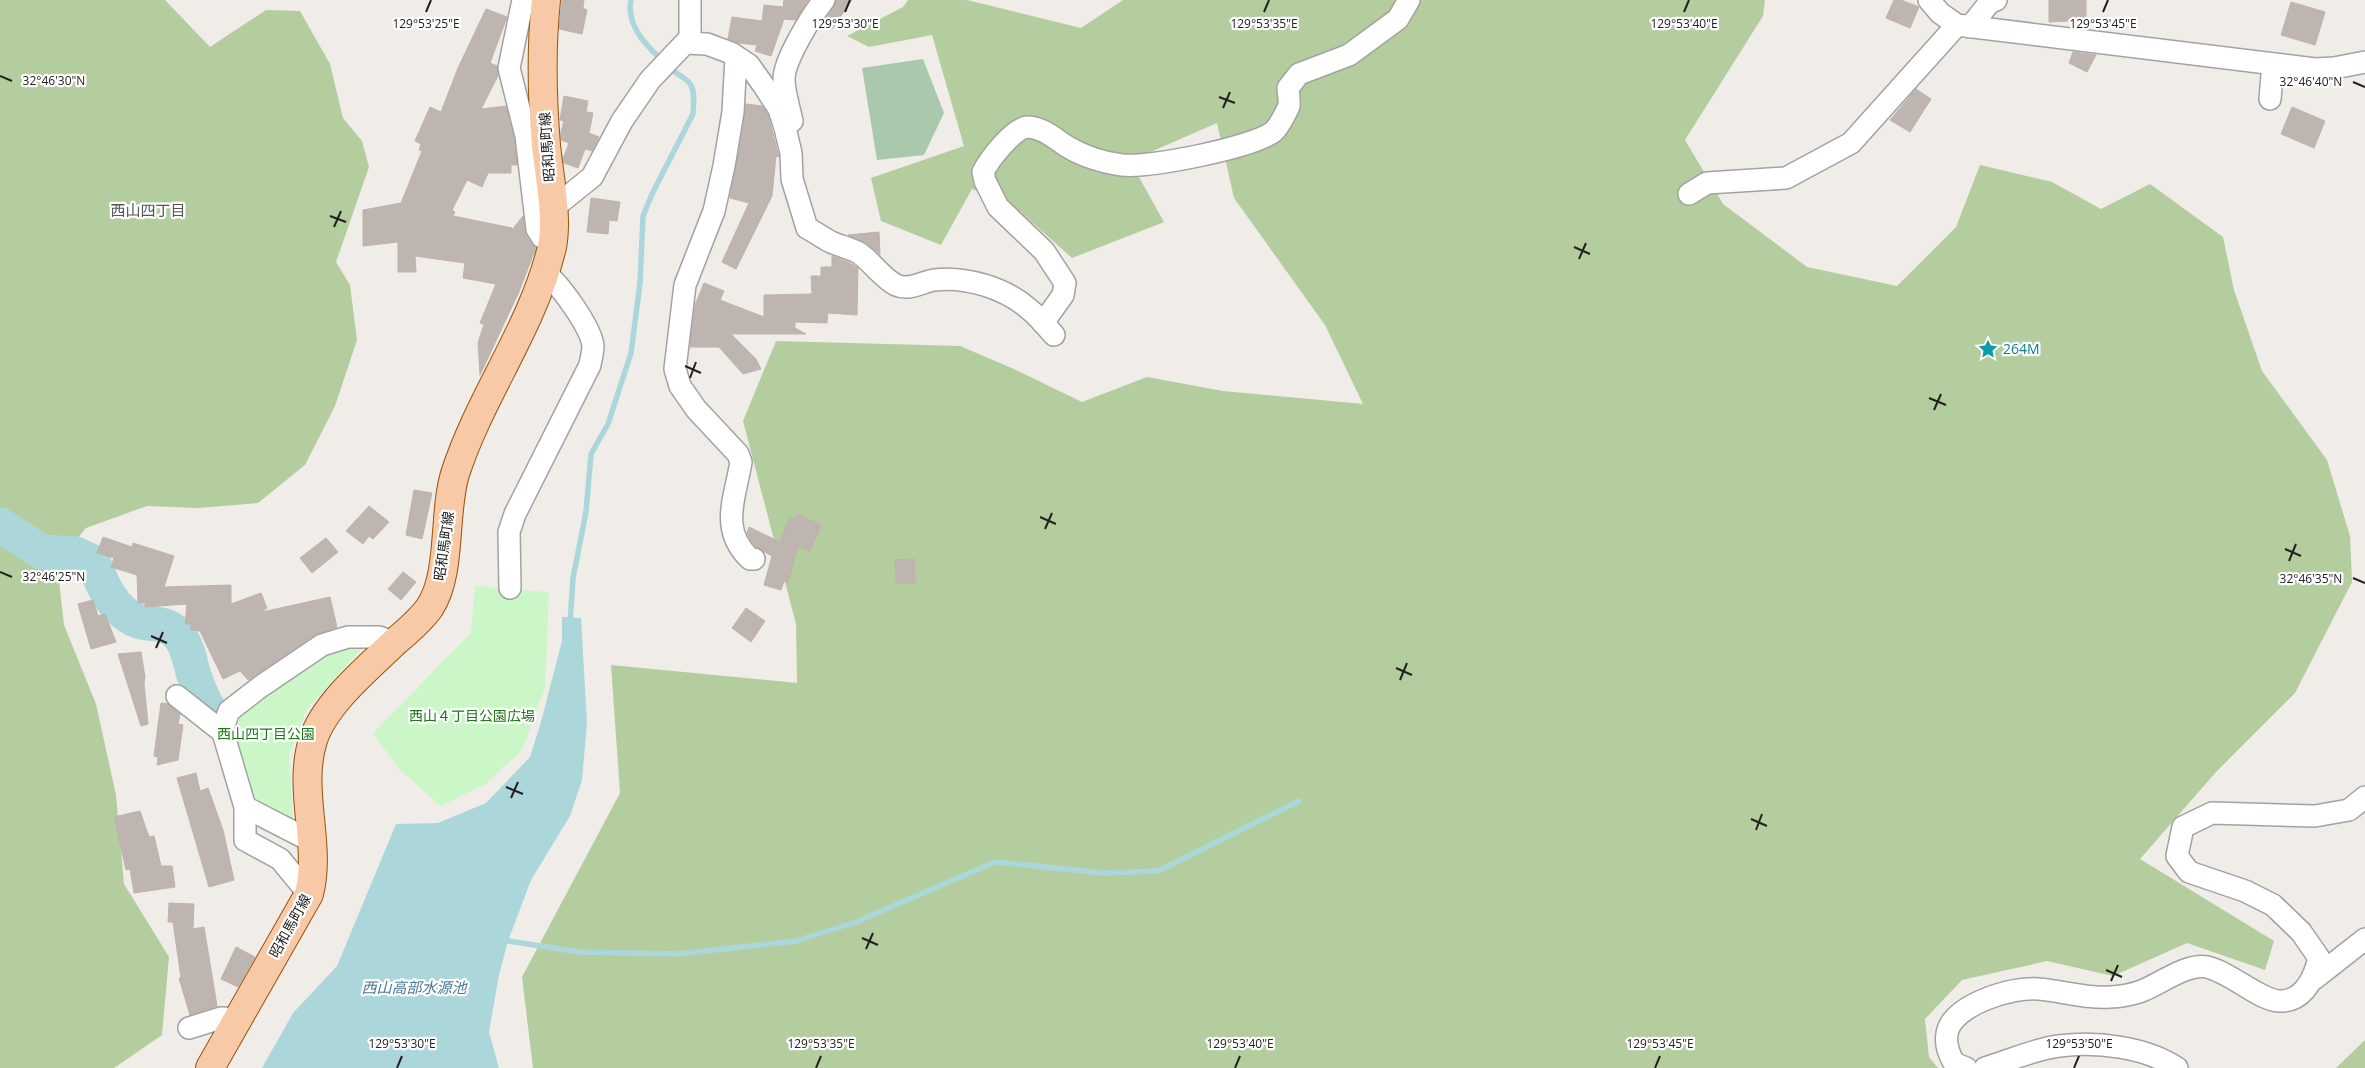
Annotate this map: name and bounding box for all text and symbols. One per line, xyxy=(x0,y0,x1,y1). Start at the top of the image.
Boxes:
text: 129°53'25"E xyxy=(392,15,460,32)
text: 129°53'30"E xyxy=(811,15,879,32)
text: 129°53'35"E xyxy=(1230,15,1298,32)
text: 129°53'40"E xyxy=(1650,15,1718,32)
text: 129°53'45"E xyxy=(2069,15,2137,32)
text: 32°46'30"N xyxy=(23,72,85,89)
text: 32°46'40"N xyxy=(2280,73,2342,90)
street label: 昭和馬町線 xyxy=(535,111,558,183)
district label: 西山四丁目 xyxy=(110,200,186,220)
place icon: 264M xyxy=(1977,338,1999,360)
place label: 264M xyxy=(2003,339,2040,358)
street label: 昭和馬町線 xyxy=(429,510,458,582)
text: 32°46'25"N xyxy=(23,568,85,585)
text: 32°46'35"N xyxy=(2280,570,2342,587)
park label: 西山４丁目公園広場 xyxy=(409,706,535,725)
park label: 西山四丁目公園 xyxy=(217,724,315,743)
street label: 昭和馬町線 xyxy=(264,891,315,961)
water label: 西山高部水源池 xyxy=(361,977,468,997)
text: 129°53'30"E xyxy=(368,1035,436,1052)
text: 129°53'35"E xyxy=(787,1035,855,1052)
text: 129°53'40"E xyxy=(1206,1035,1274,1052)
text: 129°53'45"E xyxy=(1626,1035,1694,1052)
text: 129°53'50"E xyxy=(2045,1035,2113,1052)

